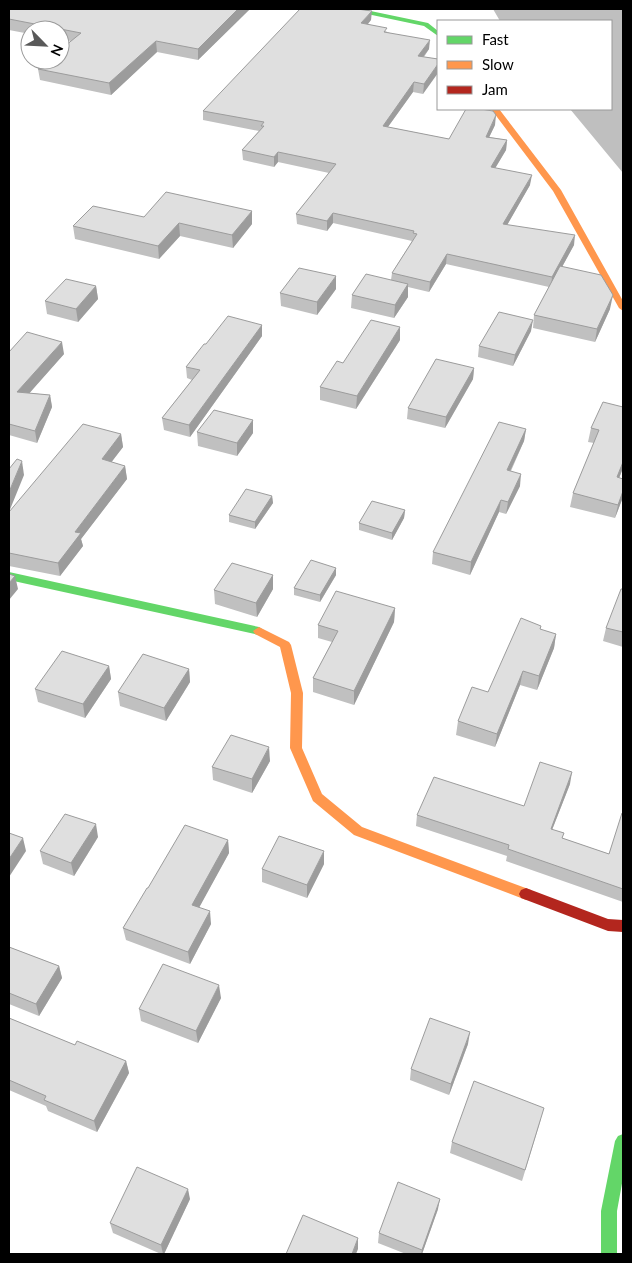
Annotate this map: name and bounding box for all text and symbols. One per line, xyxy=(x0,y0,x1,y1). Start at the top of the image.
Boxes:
north arrow xyxy=(20,20,70,70)
legend xyxy=(437,20,612,110)
text: Fast xyxy=(482,30,509,48)
text: N xyxy=(47,42,67,59)
text: Slow xyxy=(482,55,514,73)
text: Jam xyxy=(482,80,508,98)

